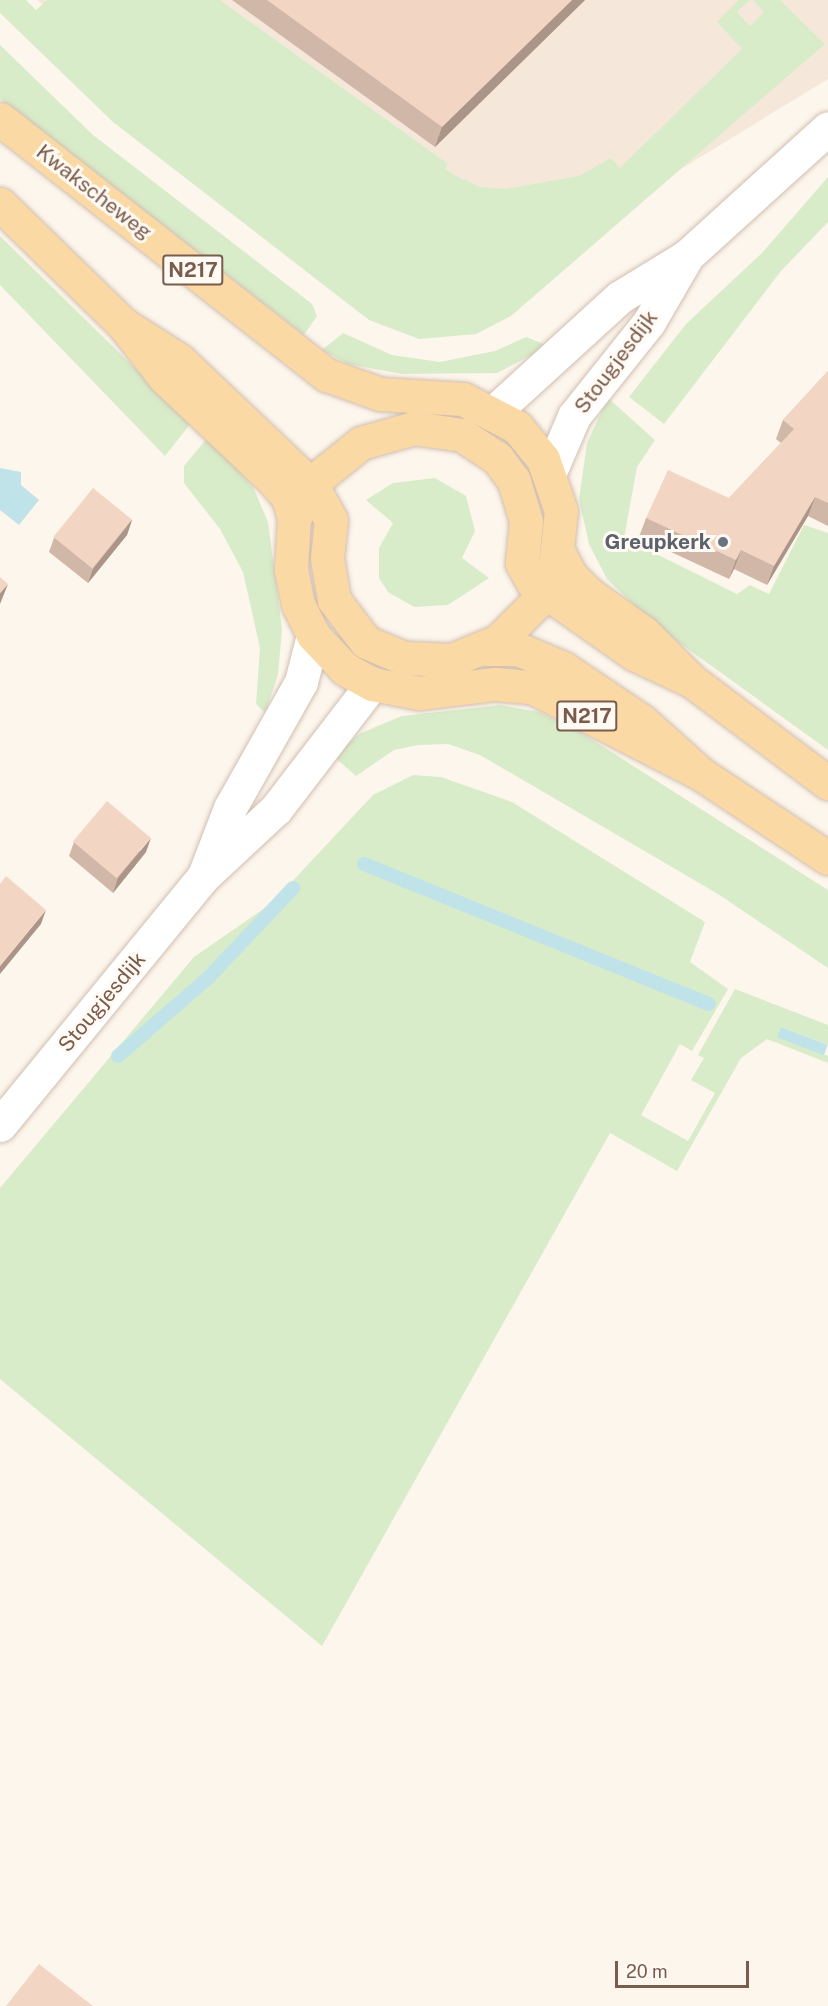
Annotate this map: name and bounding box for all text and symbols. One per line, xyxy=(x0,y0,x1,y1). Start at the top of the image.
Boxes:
street label: Kwakscheweg xyxy=(31,139,157,245)
road number: N217 xyxy=(162,253,224,287)
street label: Stougjesdijk xyxy=(569,305,663,419)
place label: Greupkerk xyxy=(605,529,711,555)
marker: Greupkerk xyxy=(716,535,730,549)
road number: N217 xyxy=(556,699,618,733)
street label: Stougjesdijk xyxy=(53,947,151,1057)
scale bar xyxy=(618,1949,752,1987)
text: 20 m xyxy=(626,1961,668,1982)

